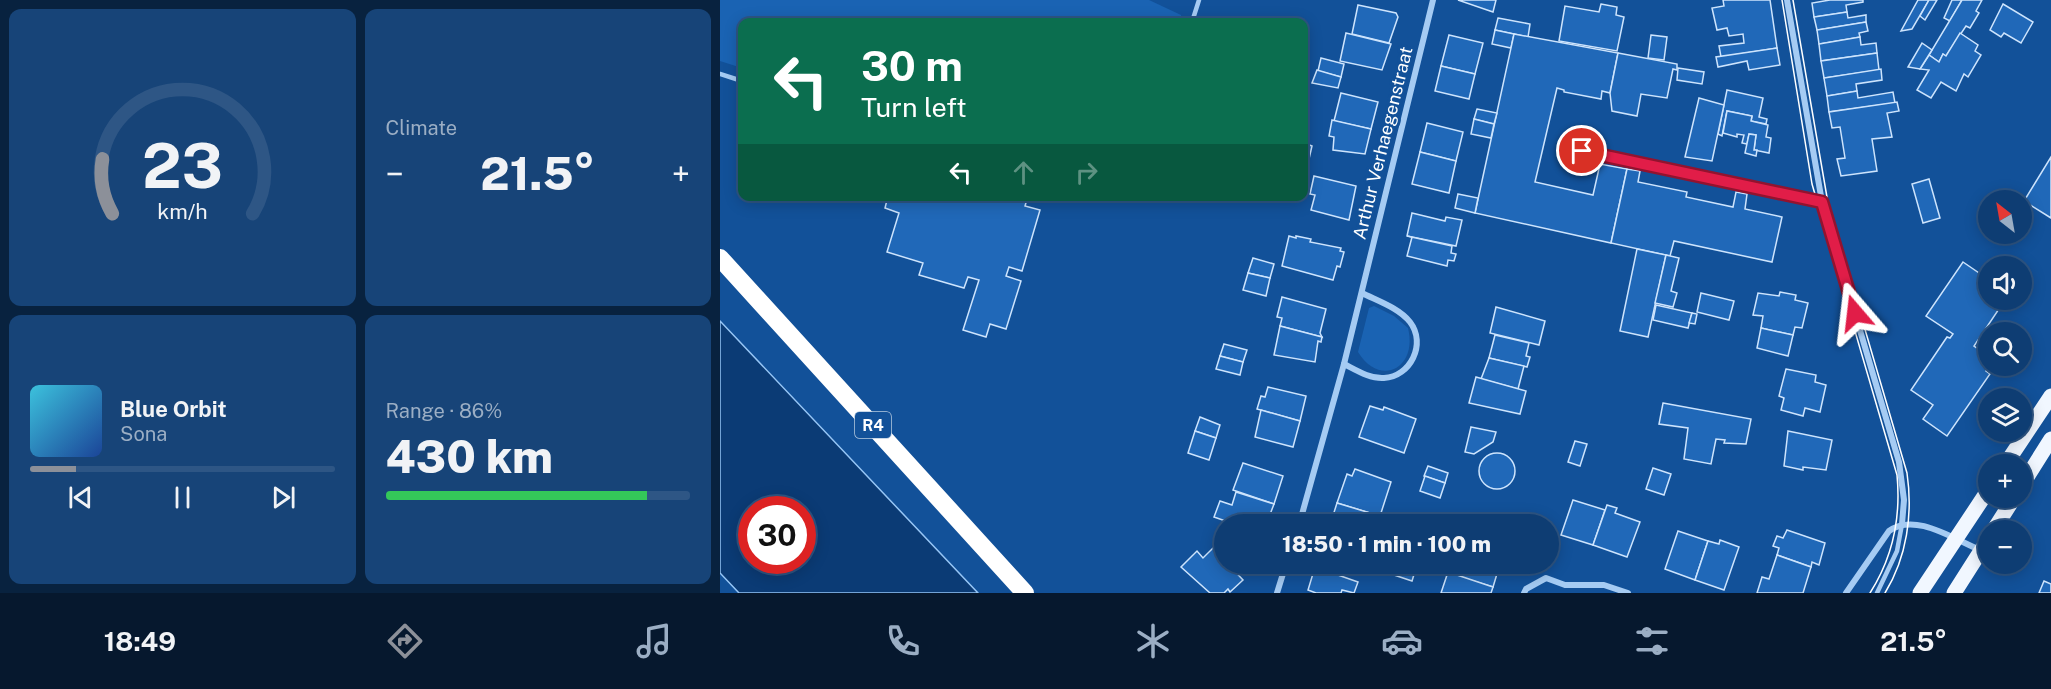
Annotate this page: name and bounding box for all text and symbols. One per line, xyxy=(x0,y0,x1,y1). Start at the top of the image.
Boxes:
text: 30 m xyxy=(861,41,963,90)
icon: left xyxy=(762,42,840,120)
street label: Arthur Verhaegenstraat xyxy=(1348,44,1417,241)
text: Turn left xyxy=(861,91,967,123)
text: Climate xyxy=(386,116,457,140)
pin xyxy=(1556,125,1607,176)
text: 23 xyxy=(142,129,223,202)
icon: arrive xyxy=(1565,134,1598,167)
text: 21.5° xyxy=(480,147,595,200)
text: − xyxy=(386,155,404,193)
text: + xyxy=(672,155,690,193)
icon: left xyxy=(944,156,977,189)
icon: ahead xyxy=(1007,156,1040,189)
icon: right xyxy=(1070,156,1103,189)
north arrow xyxy=(1978,190,2032,244)
map controls xyxy=(1978,190,2032,574)
text: km/h xyxy=(157,200,207,225)
button: sound xyxy=(1978,256,2032,310)
position arrow xyxy=(1823,281,1887,345)
button: search xyxy=(1978,322,2032,376)
button: layers xyxy=(1978,388,2032,442)
text: Blue Orbit xyxy=(120,396,227,422)
text: Range · 86% xyxy=(386,399,502,423)
road number: R4 xyxy=(855,412,891,438)
text: Sona xyxy=(120,422,167,446)
text: 430 km xyxy=(386,430,553,483)
button: + xyxy=(1978,454,2032,508)
icon: previous xyxy=(64,481,97,514)
icon: pause xyxy=(166,481,199,514)
icon: next xyxy=(267,481,300,514)
speed limit sign: 30 xyxy=(738,496,816,574)
button: − xyxy=(1978,520,2032,574)
text: 18:50 · 1 min · 100 m xyxy=(1282,531,1491,557)
icon: directions xyxy=(384,620,426,662)
icon: music xyxy=(633,620,675,662)
icon: phone xyxy=(882,620,924,662)
icon: climate xyxy=(1132,620,1174,662)
icon: car xyxy=(1381,620,1423,662)
icon: filters xyxy=(1631,620,1673,662)
text: 18:49 xyxy=(104,625,176,657)
text: 21.5° xyxy=(1880,625,1947,657)

